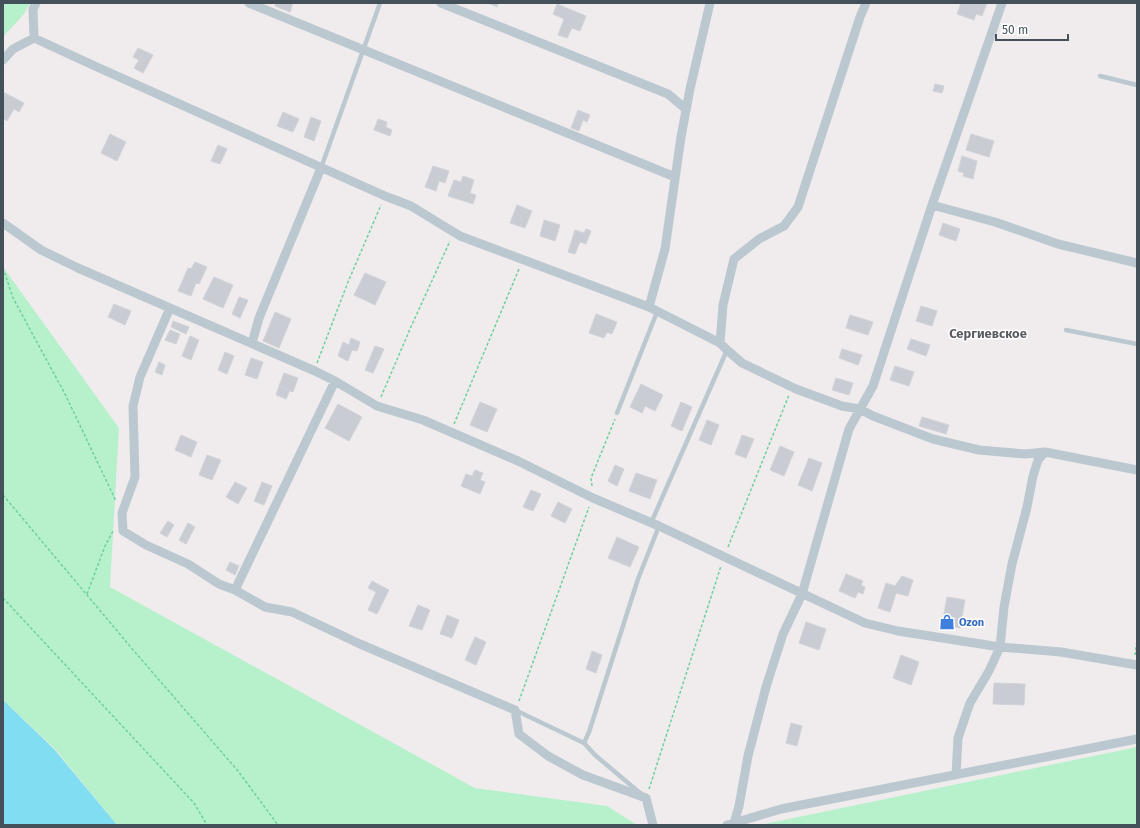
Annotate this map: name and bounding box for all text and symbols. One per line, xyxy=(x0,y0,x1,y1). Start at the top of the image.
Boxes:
scale bar xyxy=(996,16,1068,42)
text: 50 m xyxy=(1002,23,1028,37)
district label: Сергиевское xyxy=(949,326,1027,341)
shop icon: Ozon xyxy=(938,613,956,631)
place label: Ozon xyxy=(959,616,984,629)

